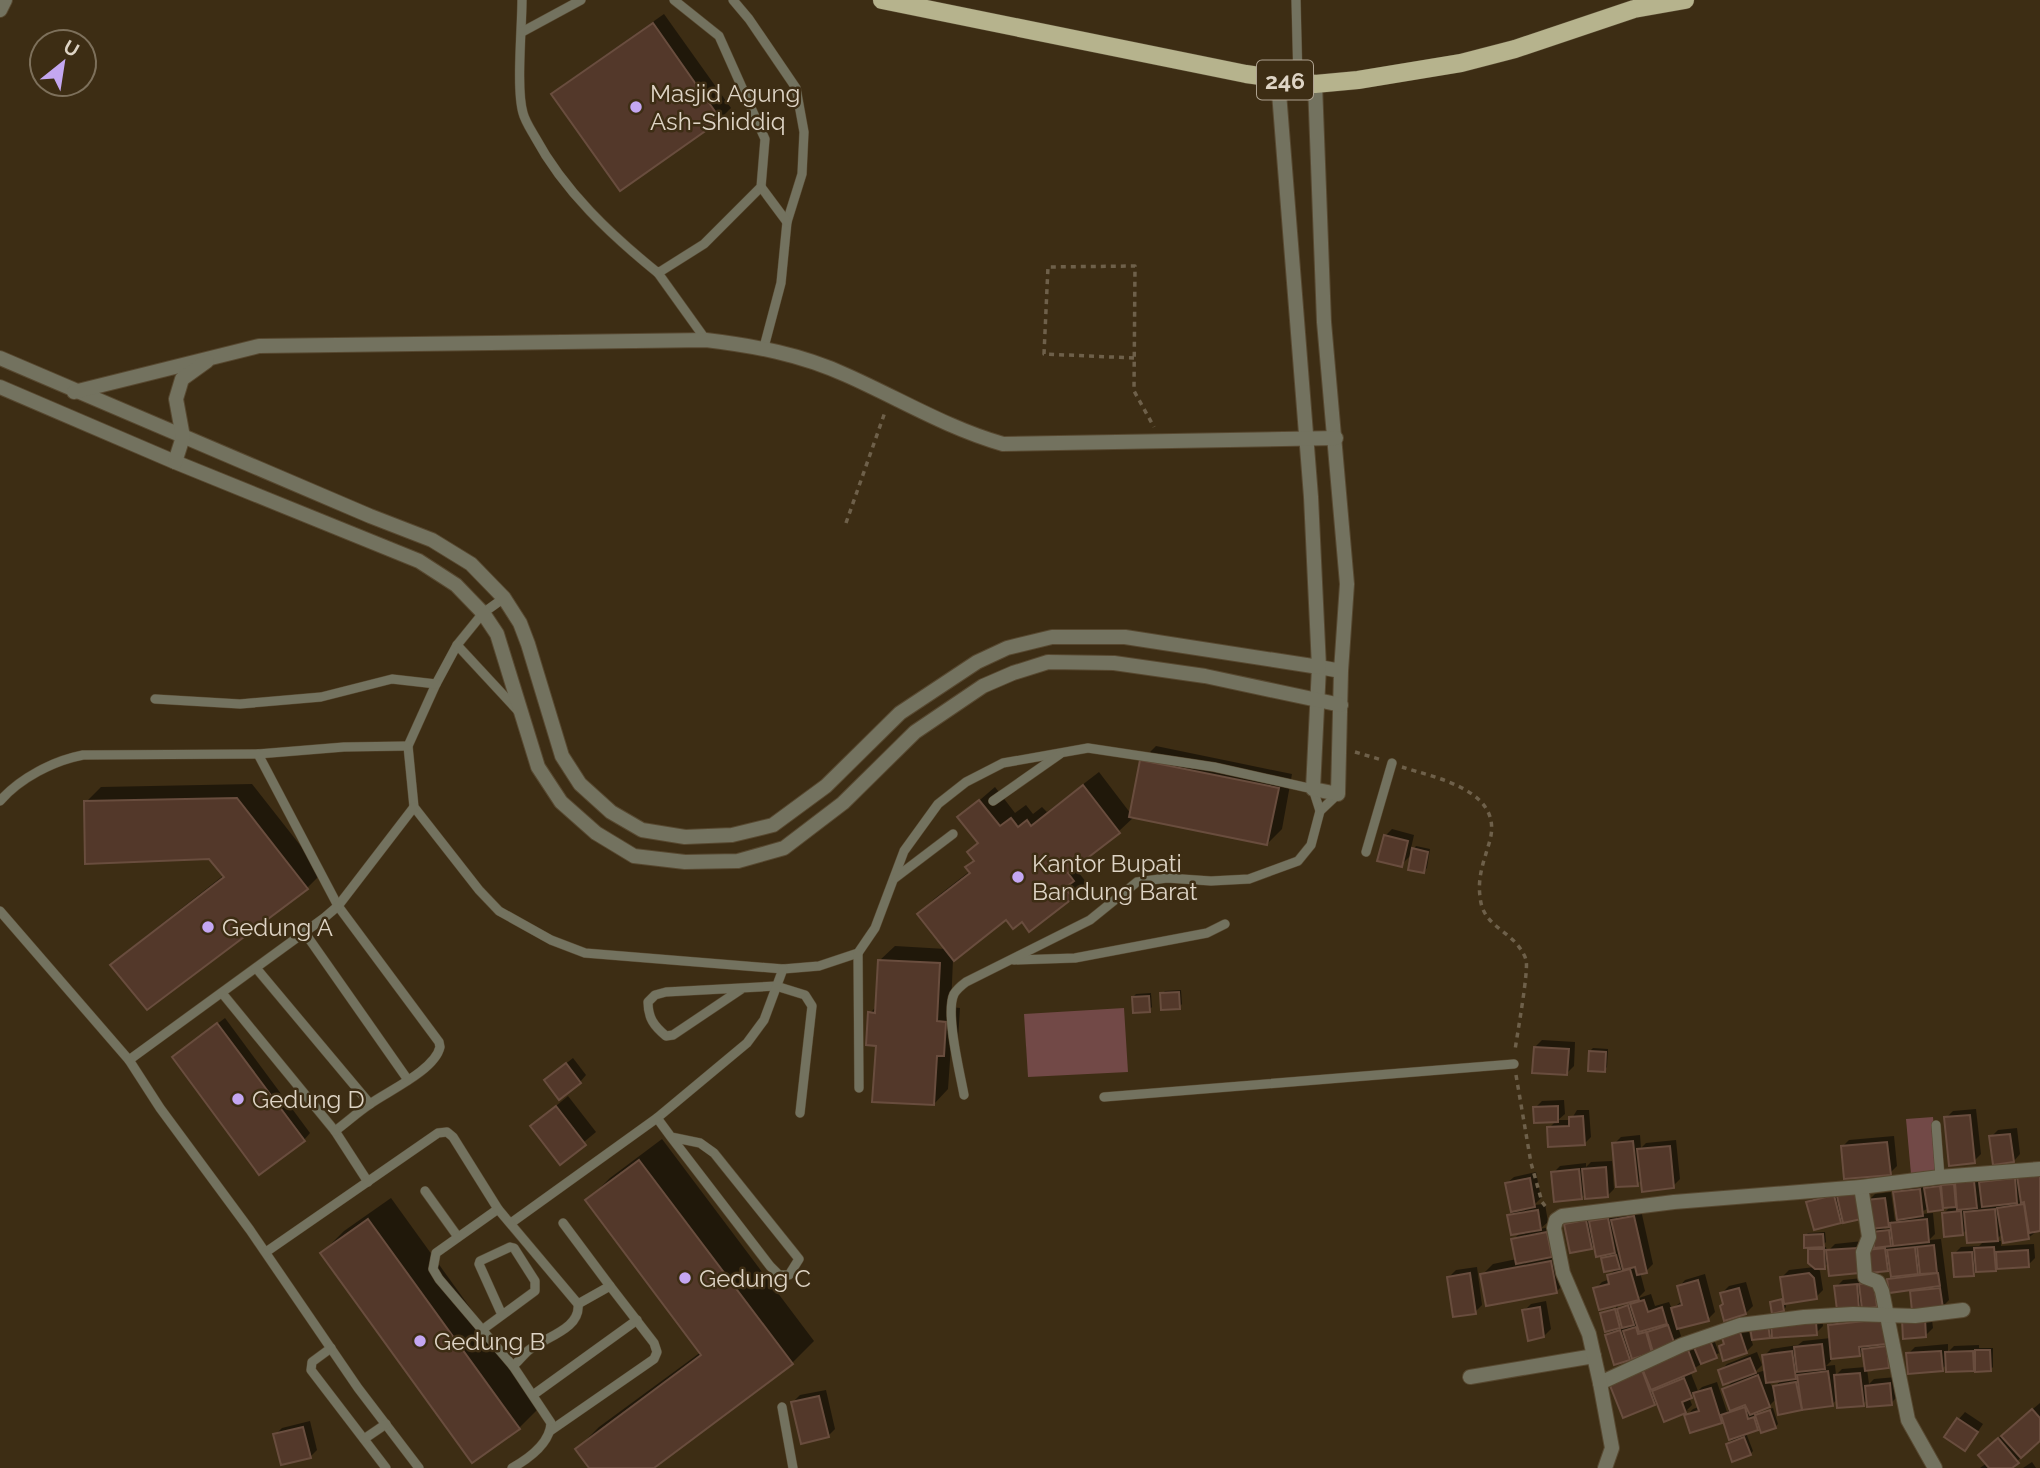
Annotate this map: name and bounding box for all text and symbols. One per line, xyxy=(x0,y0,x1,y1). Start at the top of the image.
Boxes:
north arrow xyxy=(28,28,98,98)
text: U xyxy=(60,35,83,61)
road number: 246 xyxy=(1257,60,1313,100)
place label: Masjid Agung Ash-Shiddiq xyxy=(650,79,800,136)
marker: Masjid Agung Ash-Shiddiq xyxy=(628,99,644,115)
place label: Kantor Bupati Bandung Barat xyxy=(1032,849,1198,906)
marker: Kantor Bupati Bandung Barat xyxy=(1010,869,1026,885)
place label: Gedung A xyxy=(222,913,333,942)
marker: Gedung A xyxy=(200,919,216,935)
place label: Gedung D xyxy=(252,1085,365,1114)
marker: Gedung D xyxy=(230,1091,246,1107)
place label: Gedung C xyxy=(699,1264,811,1293)
marker: Gedung C xyxy=(677,1270,693,1286)
place label: Gedung B xyxy=(434,1327,545,1356)
marker: Gedung B xyxy=(412,1333,428,1349)

